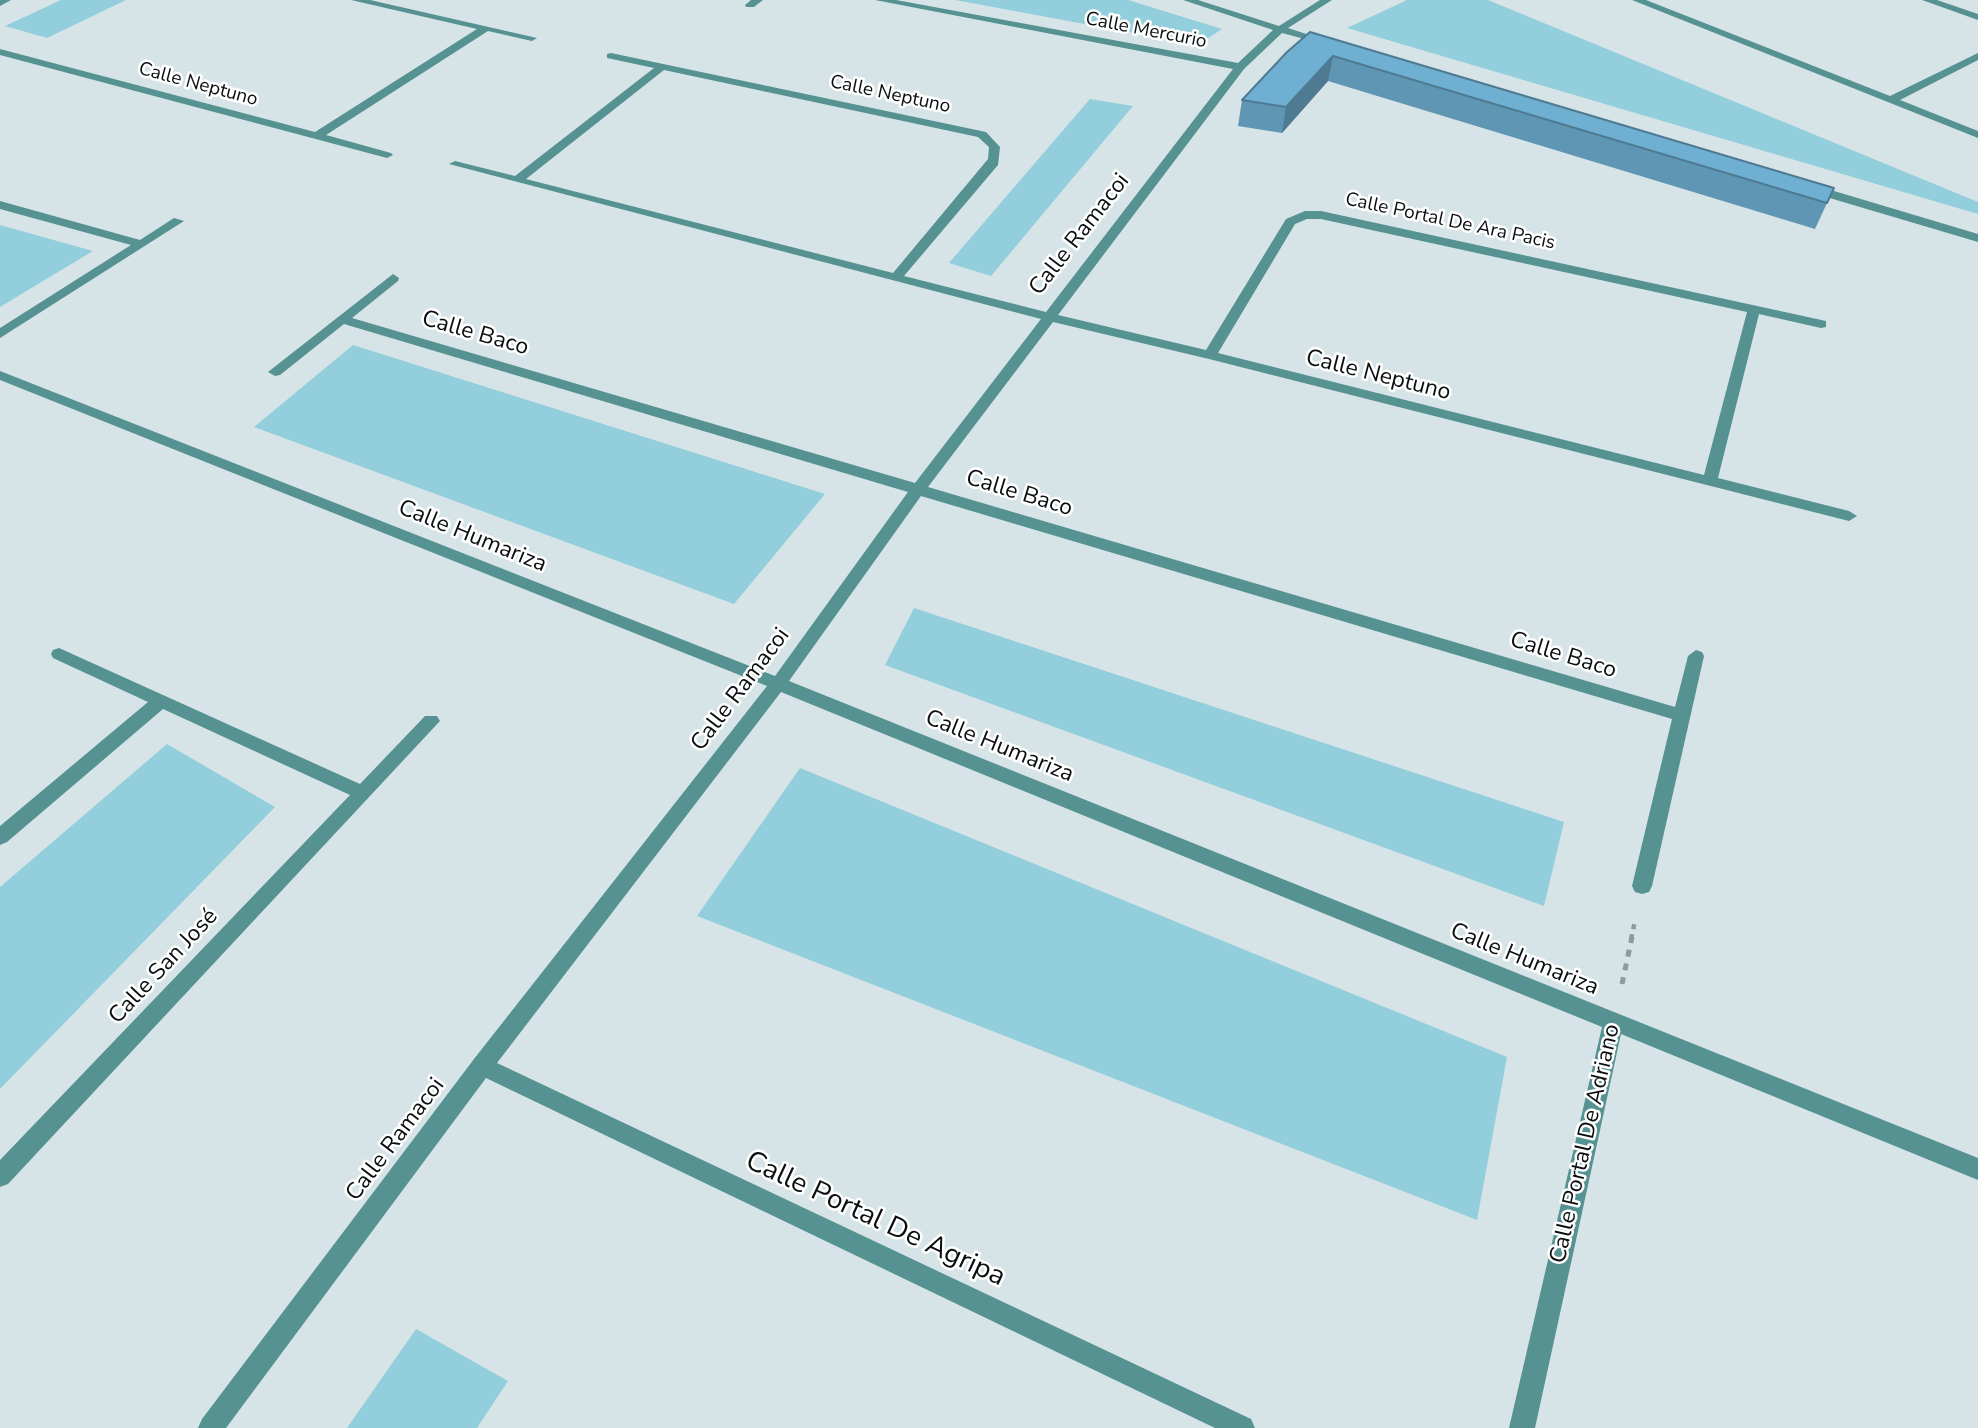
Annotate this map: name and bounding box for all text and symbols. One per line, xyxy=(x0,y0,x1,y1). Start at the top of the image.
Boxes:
street label: Calle Mercurio xyxy=(1083,8,1209,54)
street label: Calle Neptuno xyxy=(136,58,260,112)
street label: Calle Neptuno xyxy=(828,71,952,119)
street label: Calle Ramacoi xyxy=(1024,169,1136,301)
street label: Calle Portal De Ara Pacis xyxy=(1343,189,1557,255)
street label: Calle Baco xyxy=(418,306,532,362)
street label: Calle Neptuno xyxy=(1303,345,1453,407)
street label: Calle Baco xyxy=(962,465,1076,523)
street label: Calle Humariza xyxy=(394,495,550,579)
street label: Calle Ramacoi xyxy=(686,623,796,757)
street label: Calle Baco xyxy=(1506,627,1620,685)
street label: Calle Humariza xyxy=(921,705,1077,789)
street label: Calle San José xyxy=(104,904,224,1030)
street label: Calle Humariza xyxy=(1446,918,1602,1002)
street label: Calle Portal De Adriano xyxy=(1545,1022,1627,1266)
street label: Calle Ramacoi xyxy=(341,1073,451,1207)
street label: Calle Portal De Agripa xyxy=(740,1145,1010,1295)

